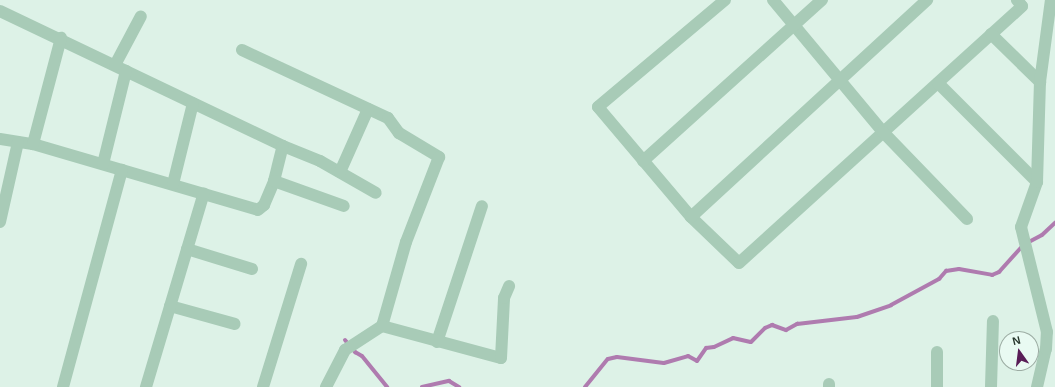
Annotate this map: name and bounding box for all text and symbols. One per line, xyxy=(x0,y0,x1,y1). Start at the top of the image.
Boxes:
north arrow xyxy=(999,331,1039,371)
text: N xyxy=(1011,334,1022,347)

